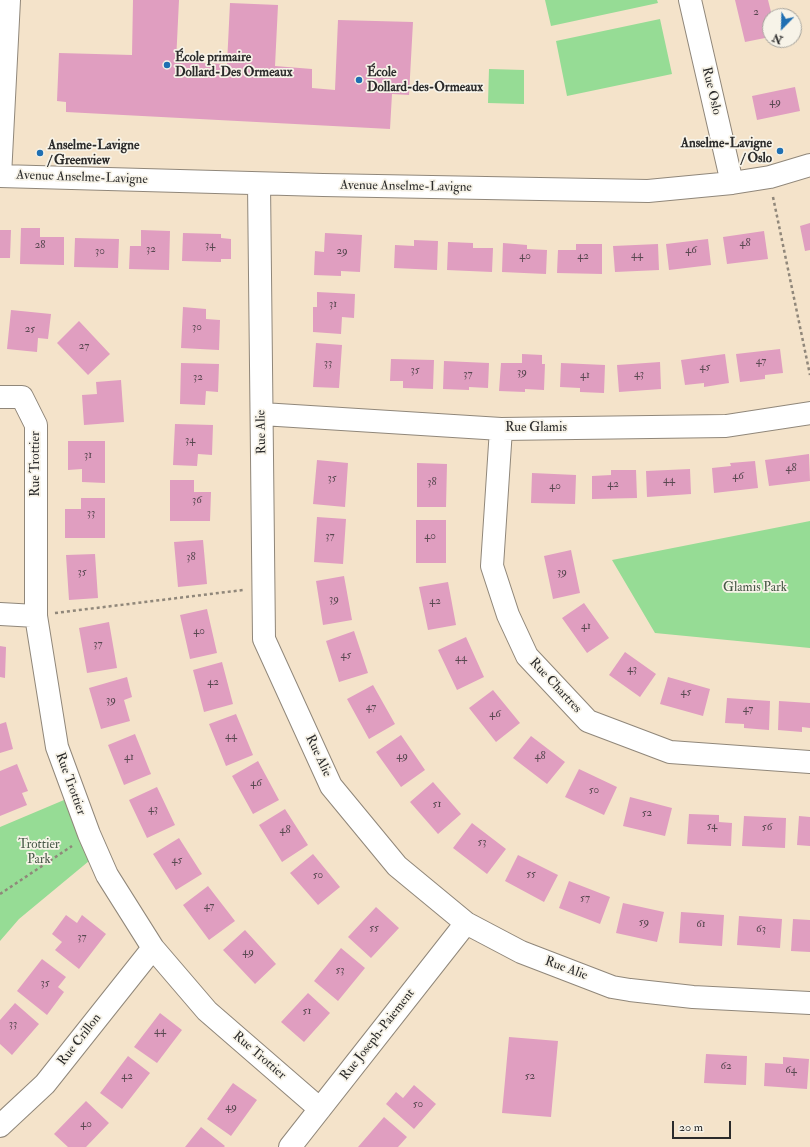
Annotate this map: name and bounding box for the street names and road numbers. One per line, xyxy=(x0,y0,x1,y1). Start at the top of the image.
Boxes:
street label: Rue Oslo xyxy=(698,66,724,116)
street label: Avenue Anselme-Lavigne xyxy=(16,168,148,188)
street label: Avenue Anselme-Lavigne xyxy=(340,178,472,196)
street label: Rue Alie xyxy=(254,410,270,454)
street label: Rue Glamis xyxy=(505,420,567,436)
street label: Rue Trottier xyxy=(28,431,44,497)
street label: Rue Chartres xyxy=(526,655,584,717)
street label: Rue Alie xyxy=(302,733,334,779)
street label: Rue Trottier xyxy=(51,751,89,817)
street label: Rue Alie xyxy=(542,954,590,984)
street label: Rue Joseph-Paiement xyxy=(337,986,419,1084)
street label: Rue Crillon xyxy=(55,1011,105,1069)
street label: Rue Trottier xyxy=(229,1029,289,1083)

